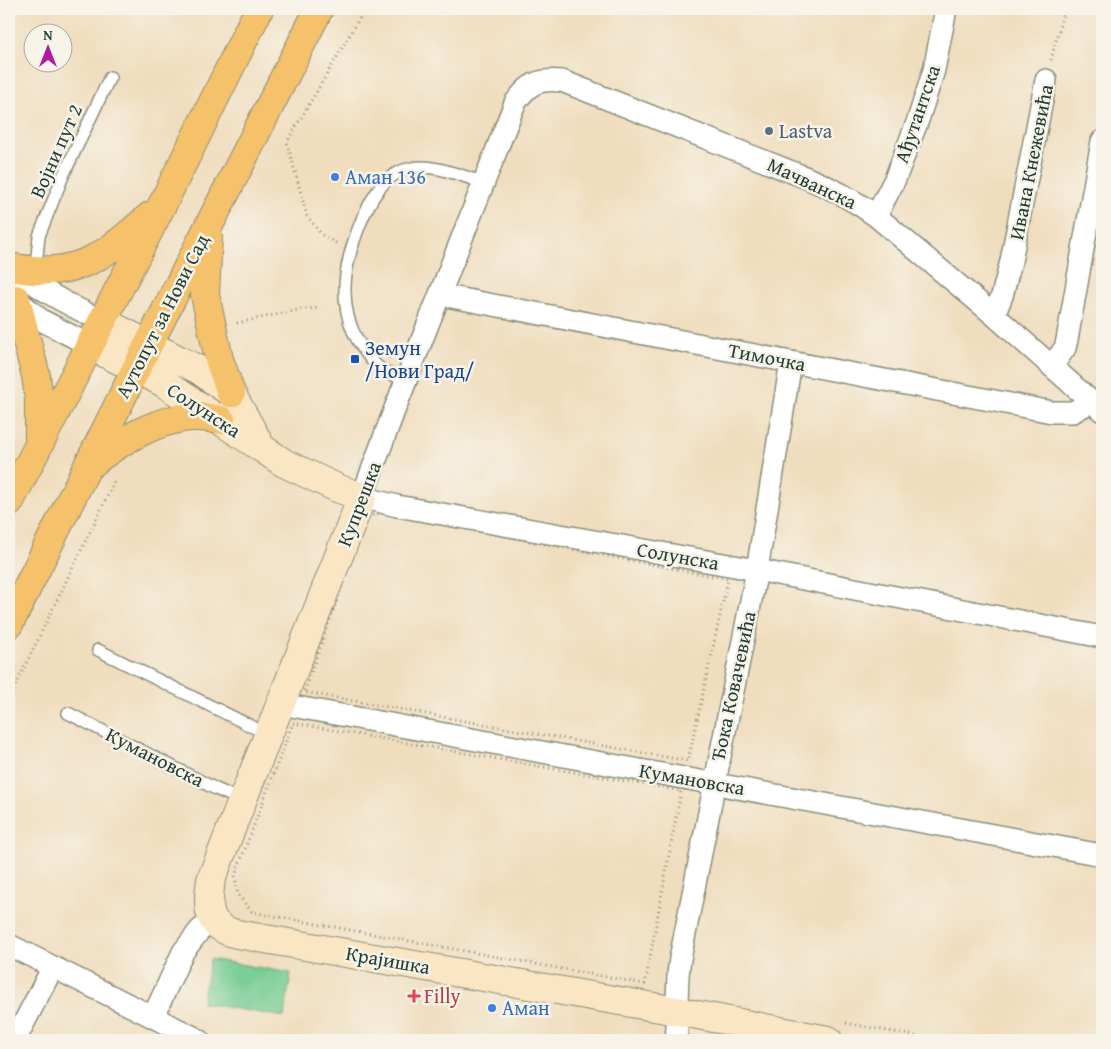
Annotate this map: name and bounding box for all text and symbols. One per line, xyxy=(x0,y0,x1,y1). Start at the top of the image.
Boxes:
north arrow xyxy=(22,22,72,72)
text: N xyxy=(43,25,53,45)
street label: Ађутантска xyxy=(886,60,947,167)
street label: Ивана Кнежевића xyxy=(1001,81,1060,242)
street label: Војни пут 2 xyxy=(22,99,89,202)
place label: Lastva xyxy=(779,116,833,145)
marker: Lastva xyxy=(763,125,775,137)
street label: Мачванска xyxy=(763,149,862,216)
place label: Аман 136 xyxy=(345,162,426,191)
marker: Аман 136 xyxy=(329,171,341,183)
street label: Аутопут за Нови Сад xyxy=(108,228,216,403)
place label: Земун /Нови Град/ xyxy=(365,333,474,385)
street label: Тимочка xyxy=(726,335,809,378)
marker: Земун /Нови Град/ xyxy=(349,353,361,365)
street label: Солунска xyxy=(162,375,247,445)
street label: Купрешка xyxy=(329,457,388,551)
street label: Солунска xyxy=(635,534,722,577)
street label: Ђока Ковачевића xyxy=(702,608,763,763)
street label: Кумановска xyxy=(101,719,210,794)
street label: Кумановска xyxy=(637,755,748,802)
street label: Крајишка xyxy=(344,938,433,981)
place label: Filly xyxy=(424,981,461,1010)
marker: Filly xyxy=(408,990,420,1002)
place label: Аман xyxy=(502,993,550,1022)
marker: Аман xyxy=(486,1002,498,1014)

